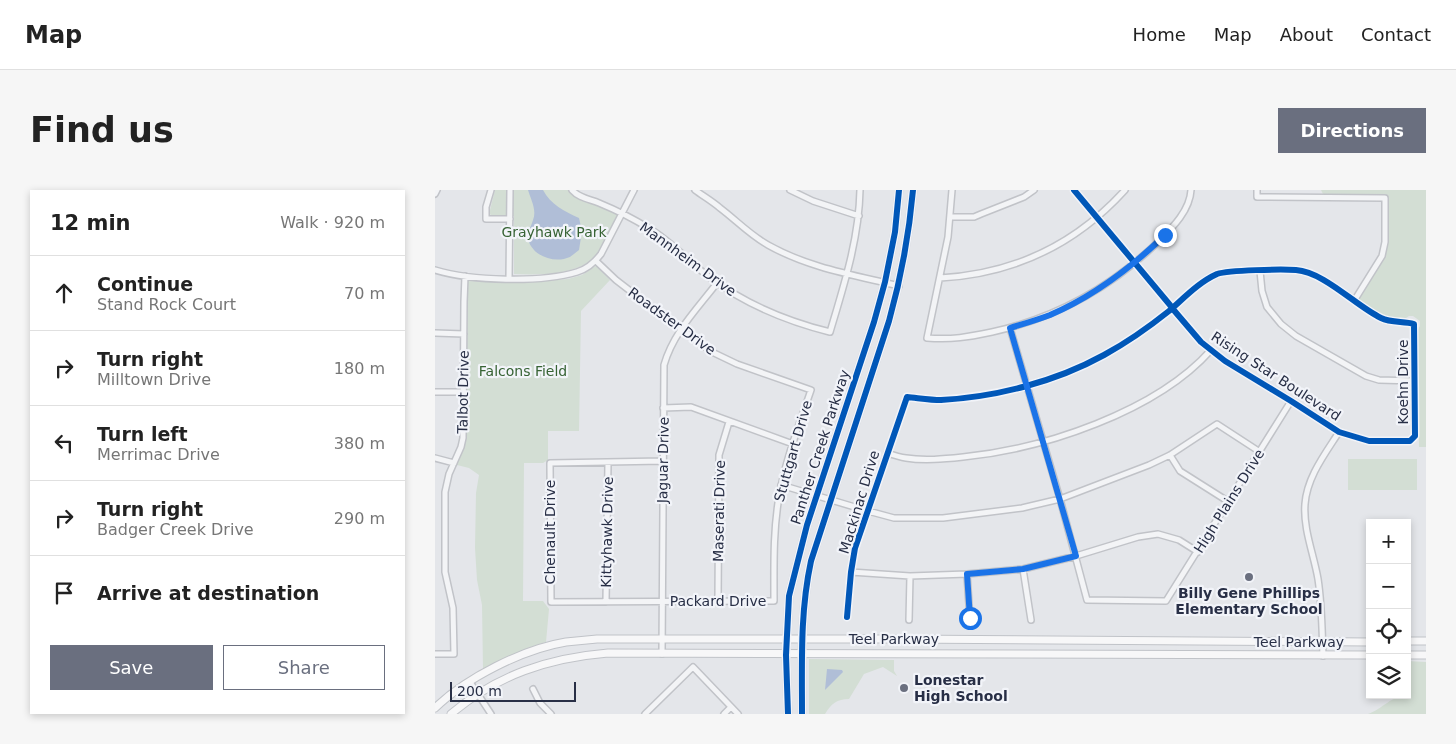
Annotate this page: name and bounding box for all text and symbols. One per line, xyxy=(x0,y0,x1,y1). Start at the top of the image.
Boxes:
text: Map xyxy=(25,21,82,49)
text: Home xyxy=(1133,24,1186,45)
text: Map xyxy=(1214,24,1252,45)
text: About xyxy=(1280,24,1333,45)
text: Contact xyxy=(1361,24,1431,45)
button: Directions xyxy=(1278,108,1426,153)
text: Find us xyxy=(30,110,174,150)
text: 12 min xyxy=(50,211,131,235)
text: Walk · 920 m xyxy=(280,213,385,232)
street label: Mannheim Drive xyxy=(637,219,739,299)
park label: Grayhawk Park xyxy=(501,224,607,240)
route end xyxy=(1154,224,1177,247)
text: Continue xyxy=(97,273,193,295)
icon: ahead xyxy=(50,279,78,307)
text: 70 m xyxy=(344,284,385,303)
street label: Roadster Drive xyxy=(625,284,719,358)
text: Stand Rock Court xyxy=(97,295,236,314)
street label: Rising Star Boulevard xyxy=(1208,328,1344,424)
street label: Koehn Drive xyxy=(1395,339,1411,425)
text: Turn right xyxy=(97,348,203,370)
street label: Talbot Drive xyxy=(454,350,472,435)
icon: right xyxy=(50,354,78,382)
text: 180 m xyxy=(334,359,385,378)
park label: Falcons Field xyxy=(479,363,567,379)
street label: Panther Creek Parkway xyxy=(787,367,853,527)
text: Milltown Drive xyxy=(97,370,211,389)
street label: Stuttgart Drive xyxy=(771,398,815,504)
street label: Jaguar Drive xyxy=(654,417,672,504)
text: Turn left xyxy=(97,423,188,445)
icon: left xyxy=(50,429,78,457)
text: 380 m xyxy=(334,434,385,453)
text: Merrimac Drive xyxy=(97,445,220,464)
street label: High Plains Drive xyxy=(1191,446,1267,556)
street label: Mackinac Drive xyxy=(836,448,882,556)
street label: Maserati Drive xyxy=(710,460,728,562)
street label: Kittyhawk Drive xyxy=(598,476,616,588)
street label: Chenault Drive xyxy=(542,480,558,584)
text: Turn right xyxy=(97,498,203,520)
icon: right xyxy=(50,504,78,532)
text: 290 m xyxy=(334,509,385,528)
map controls xyxy=(1366,519,1411,699)
button: + xyxy=(1366,519,1411,564)
text: Badger Creek Drive xyxy=(97,520,254,539)
button: − xyxy=(1366,564,1411,609)
marker: Billy Gene Phillips Elementary School xyxy=(1243,571,1255,583)
icon: arrive xyxy=(50,579,78,607)
text: Arrive at destination xyxy=(97,582,319,604)
place label: Billy Gene Phillips Elementary School xyxy=(1175,585,1323,617)
street label: Packard Drive xyxy=(670,593,766,609)
route start xyxy=(959,607,982,630)
button: locate xyxy=(1366,609,1411,654)
street label: Teel Parkway xyxy=(848,631,939,647)
street label: Teel Parkway xyxy=(1253,634,1344,650)
button: Save xyxy=(50,645,213,690)
button: Share xyxy=(223,645,385,690)
button: layers xyxy=(1366,654,1411,699)
place label: Lonestar High School xyxy=(914,672,1008,704)
scale bar xyxy=(450,679,576,702)
marker: Lonestar High School xyxy=(898,682,910,694)
text: 200 m xyxy=(457,683,502,699)

